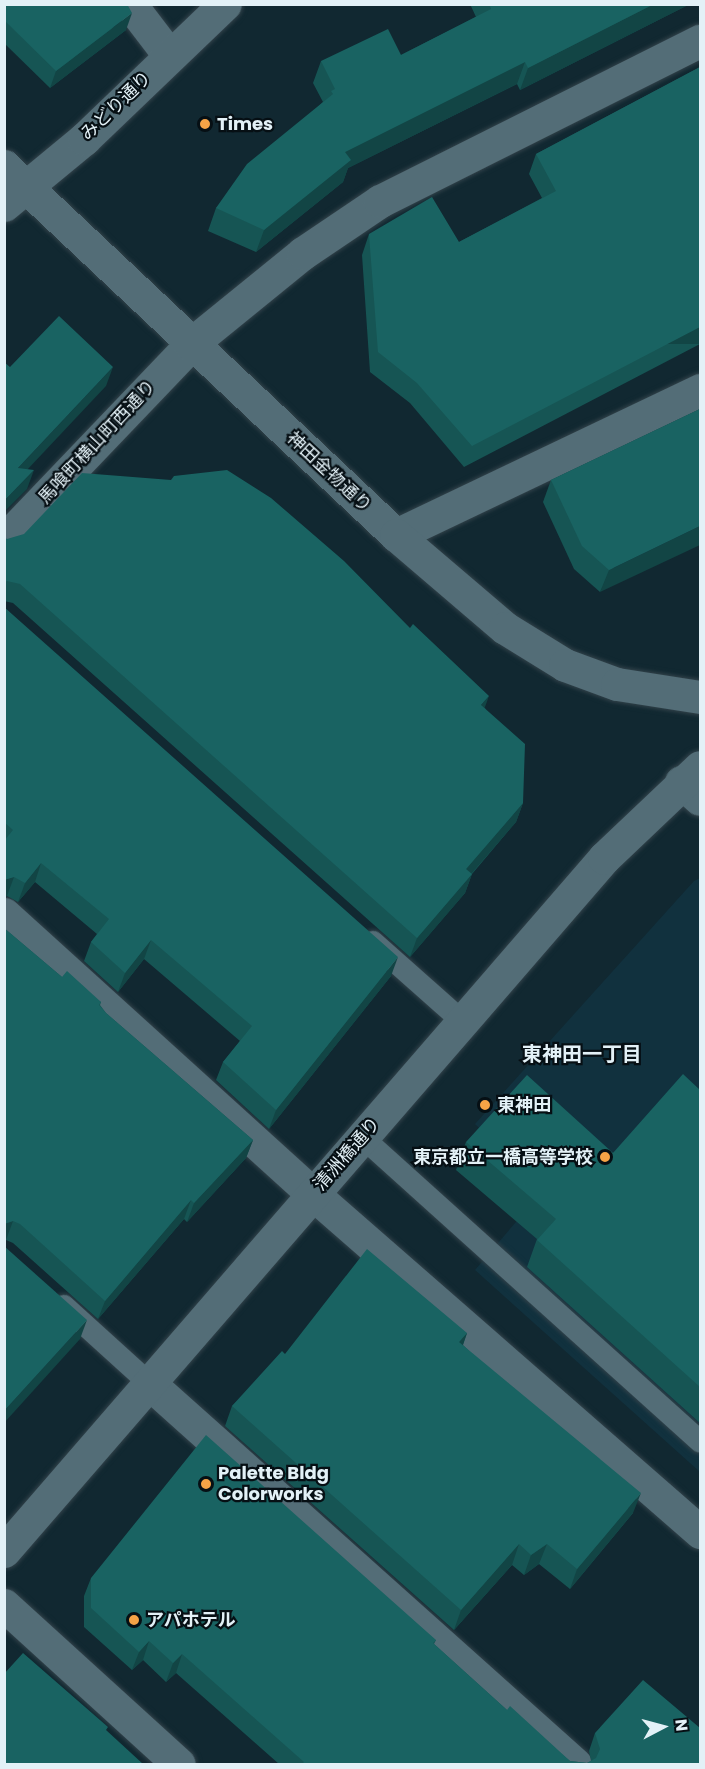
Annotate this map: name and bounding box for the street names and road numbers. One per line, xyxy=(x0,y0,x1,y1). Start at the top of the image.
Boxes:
street label: みどり通り xyxy=(76,67,156,145)
street label: 馬喰町横山町西通り xyxy=(34,375,160,509)
street label: 神田金物通り xyxy=(282,427,376,517)
street label: 清洲橋通り xyxy=(309,1113,385,1195)

